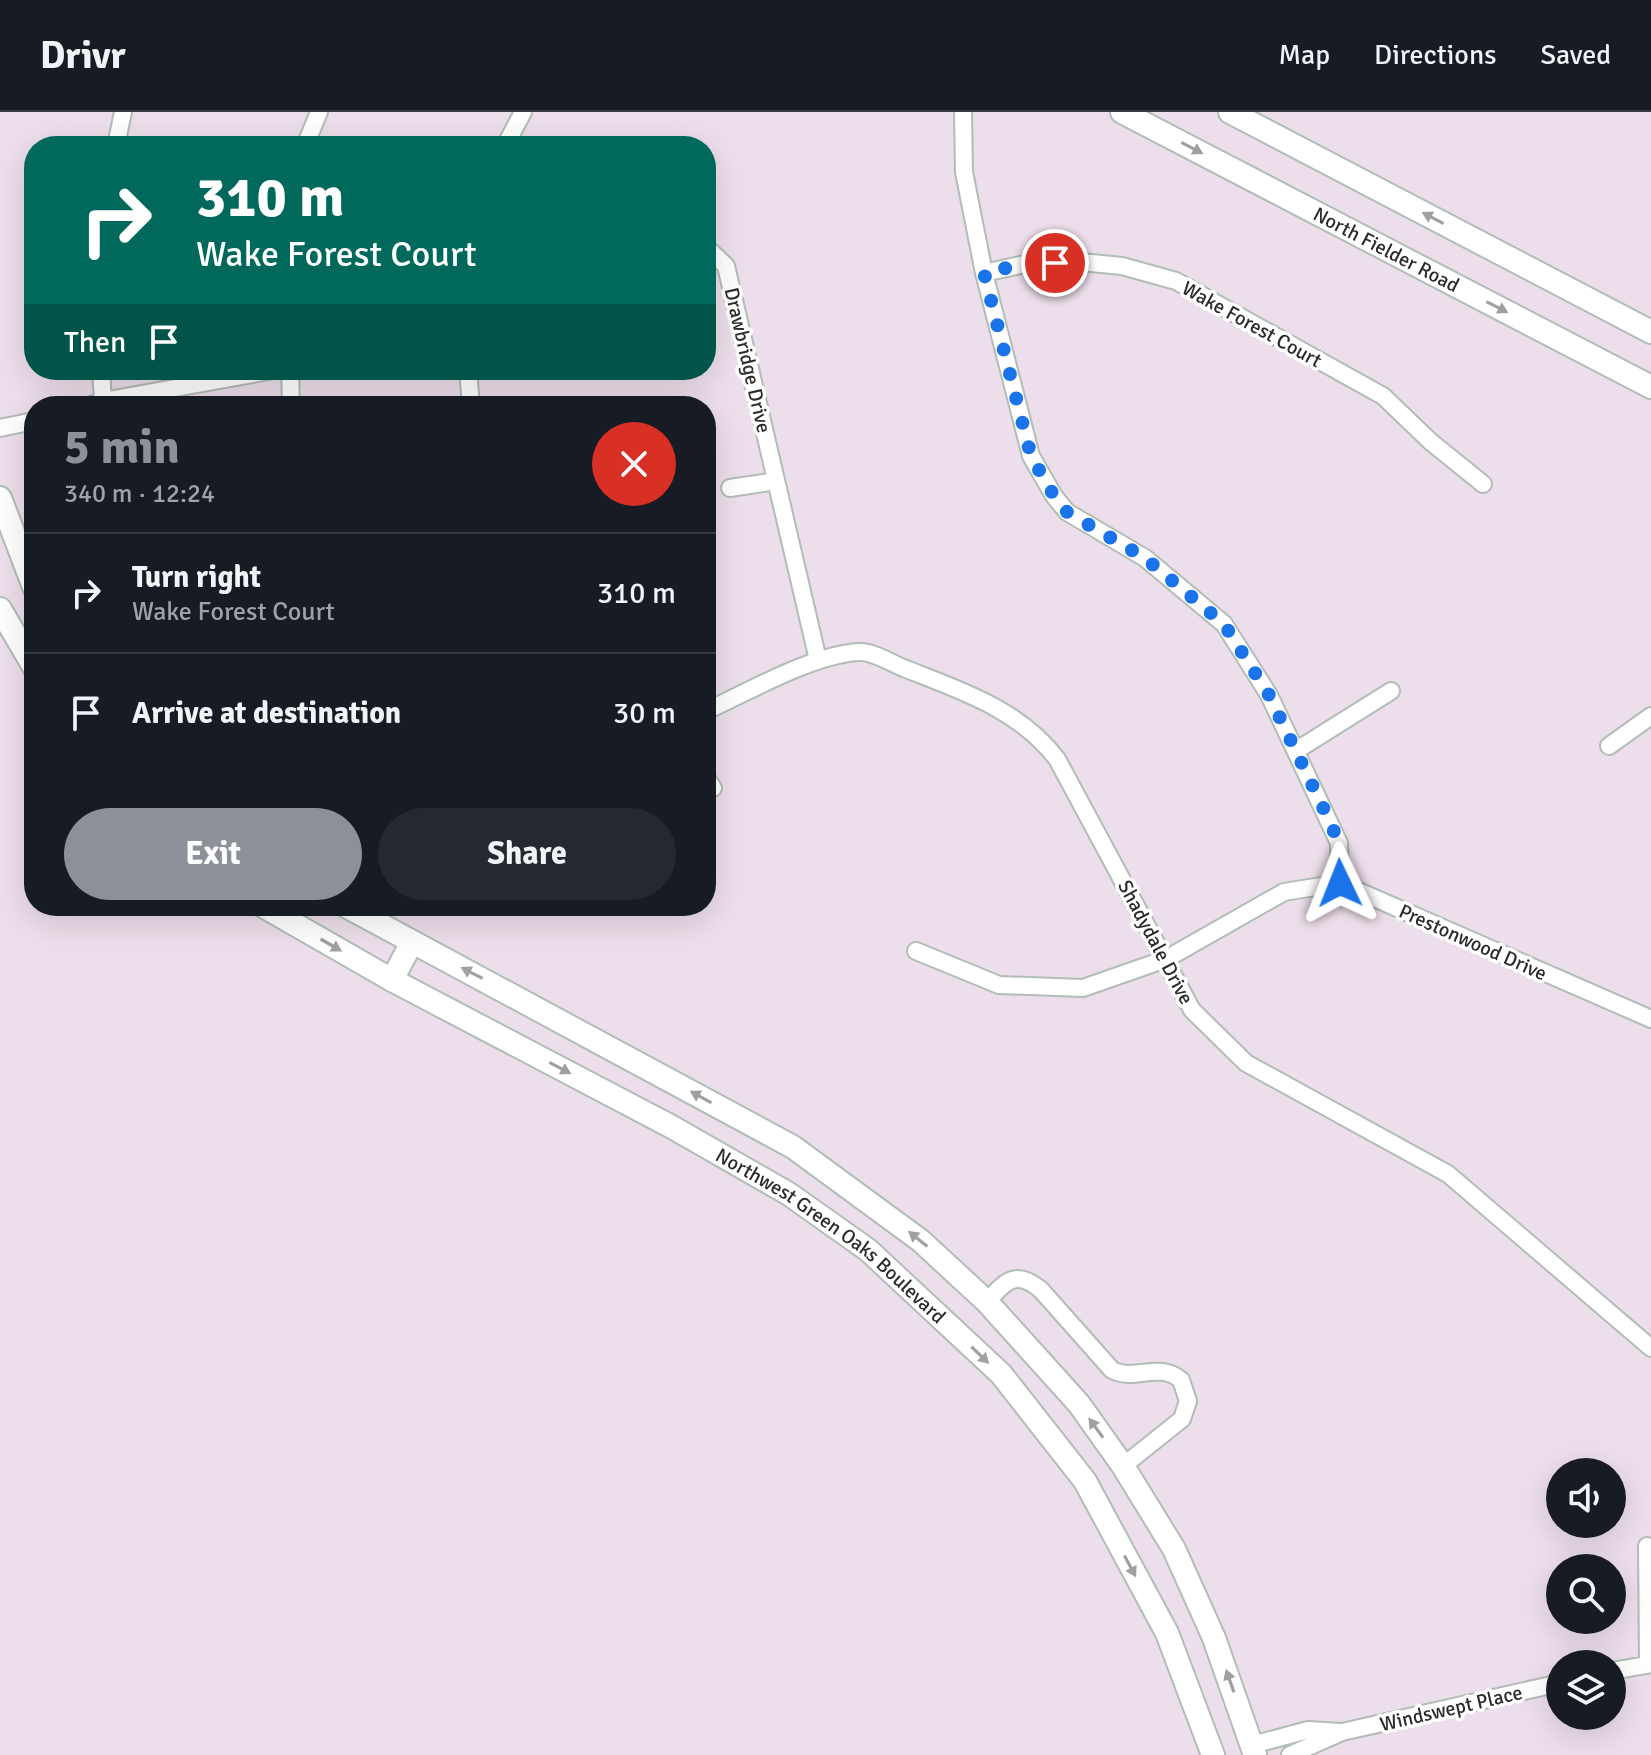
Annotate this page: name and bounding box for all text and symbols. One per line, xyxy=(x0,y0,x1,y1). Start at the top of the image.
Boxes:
text: Drivr xyxy=(40,32,126,79)
text: Map xyxy=(1278,38,1330,72)
text: Directions xyxy=(1374,38,1496,72)
text: Saved xyxy=(1540,38,1611,72)
one-way arrow xyxy=(1180,141,1203,155)
text: 310 m xyxy=(196,163,344,232)
icon: right xyxy=(64,168,168,272)
street label: North Fielder Road xyxy=(1309,202,1463,298)
one-way arrow xyxy=(1421,211,1444,224)
pin xyxy=(1021,229,1089,297)
text: Wake Forest Court xyxy=(196,232,477,277)
icon: arrive xyxy=(1033,241,1077,285)
street label: Wake Forest Court xyxy=(1178,276,1326,373)
street label: Drawbridge Drive xyxy=(719,285,776,435)
one-way arrow xyxy=(1485,300,1508,313)
icon: arrive xyxy=(142,320,186,364)
text: Then xyxy=(64,324,126,361)
text: 5 min xyxy=(64,418,180,477)
button: close xyxy=(592,422,676,506)
text: 340 m · 12:24 xyxy=(64,478,215,510)
text: Turn right xyxy=(132,559,261,596)
icon: right xyxy=(64,571,108,615)
text: 310 m xyxy=(597,575,676,612)
text: Wake Forest Court xyxy=(132,596,335,628)
icon: arrive xyxy=(64,691,108,735)
text: Arrive at destination xyxy=(132,695,401,732)
text: 30 m xyxy=(613,695,676,732)
button: Exit xyxy=(64,808,362,900)
button: Share xyxy=(378,808,676,900)
position arrow xyxy=(1298,841,1382,925)
street label: Shadydale Drive xyxy=(1112,876,1199,1009)
street label: Prestonwood Drive xyxy=(1395,899,1551,986)
one-way arrow xyxy=(320,938,342,952)
one-way arrow xyxy=(461,967,484,980)
one-way arrow xyxy=(548,1062,571,1075)
one-way arrow xyxy=(690,1090,712,1104)
street label: Northwest Green Oaks Boulevard xyxy=(711,1143,951,1329)
one-way arrow xyxy=(908,1231,928,1248)
one-way arrow xyxy=(971,1345,990,1363)
one-way arrow xyxy=(1089,1417,1104,1438)
map controls xyxy=(1546,1458,1626,1730)
button: sound xyxy=(1546,1458,1626,1538)
one-way arrow xyxy=(1124,1554,1137,1577)
button: search xyxy=(1546,1554,1626,1634)
button: layers xyxy=(1546,1650,1626,1730)
one-way arrow xyxy=(1223,1669,1235,1693)
street label: Windswept Place xyxy=(1377,1680,1525,1737)

